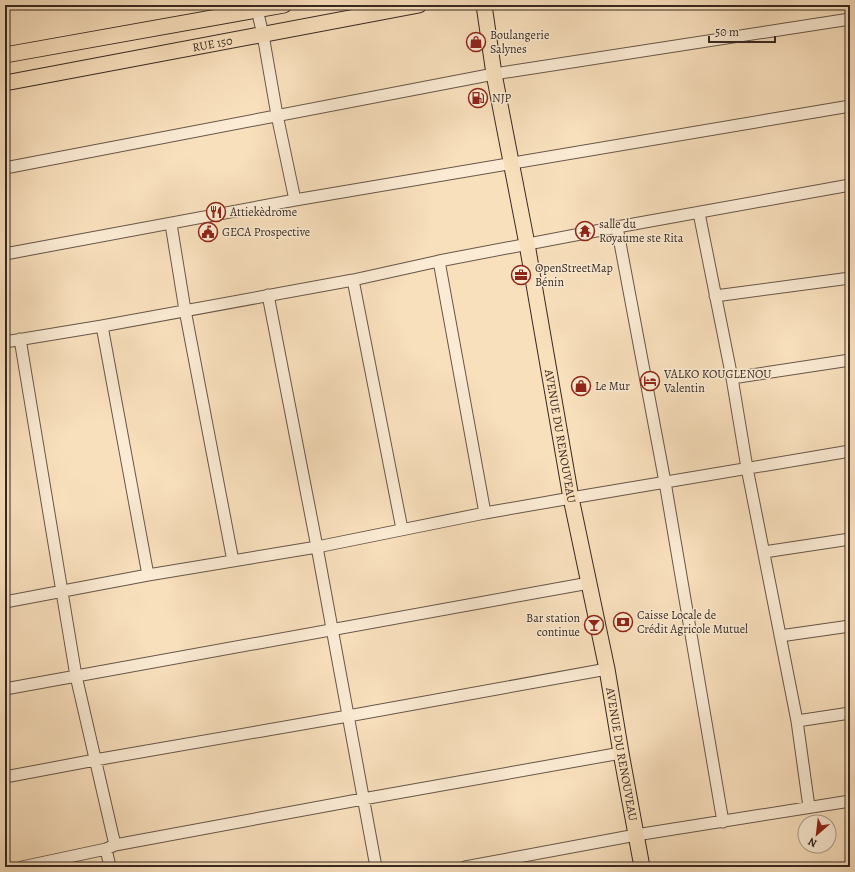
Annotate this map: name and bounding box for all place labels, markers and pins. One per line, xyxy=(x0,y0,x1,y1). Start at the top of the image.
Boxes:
place label: Boulangerie Salynes xyxy=(490,27,549,57)
shop icon: Boulangerie Salynes xyxy=(465,31,487,53)
fuel station icon: NJP xyxy=(467,87,489,109)
place label: NJP xyxy=(492,90,511,106)
restaurant icon: Attiekèdrome xyxy=(205,201,227,223)
place label: Attiekèdrome xyxy=(229,204,297,220)
place label: salle du Royaume ste Rita xyxy=(599,216,684,246)
temple icon: salle du Royaume ste Rita xyxy=(574,220,596,242)
public building icon: GECA Prospective xyxy=(197,221,219,243)
place label: GECA Prospective xyxy=(222,224,310,240)
place label: OpenStreetMap Bénin xyxy=(535,260,613,290)
office icon: OpenStreetMap Bénin xyxy=(510,264,532,286)
place label: VALKO KOUGLENOU Valentin xyxy=(663,366,772,396)
hotel icon: VALKO KOUGLENOU Valentin xyxy=(639,370,661,392)
shop icon: Le Mur xyxy=(570,375,592,397)
place label: Le Mur xyxy=(595,378,630,394)
place label: Caisse Locale de Crédit Agricole Mutuel xyxy=(637,607,748,637)
place label: Bar station continue xyxy=(526,610,580,640)
bank icon: Caisse Locale de Crédit Agricole Mutuel xyxy=(612,611,634,633)
bar icon: Bar station continue xyxy=(583,614,605,636)

